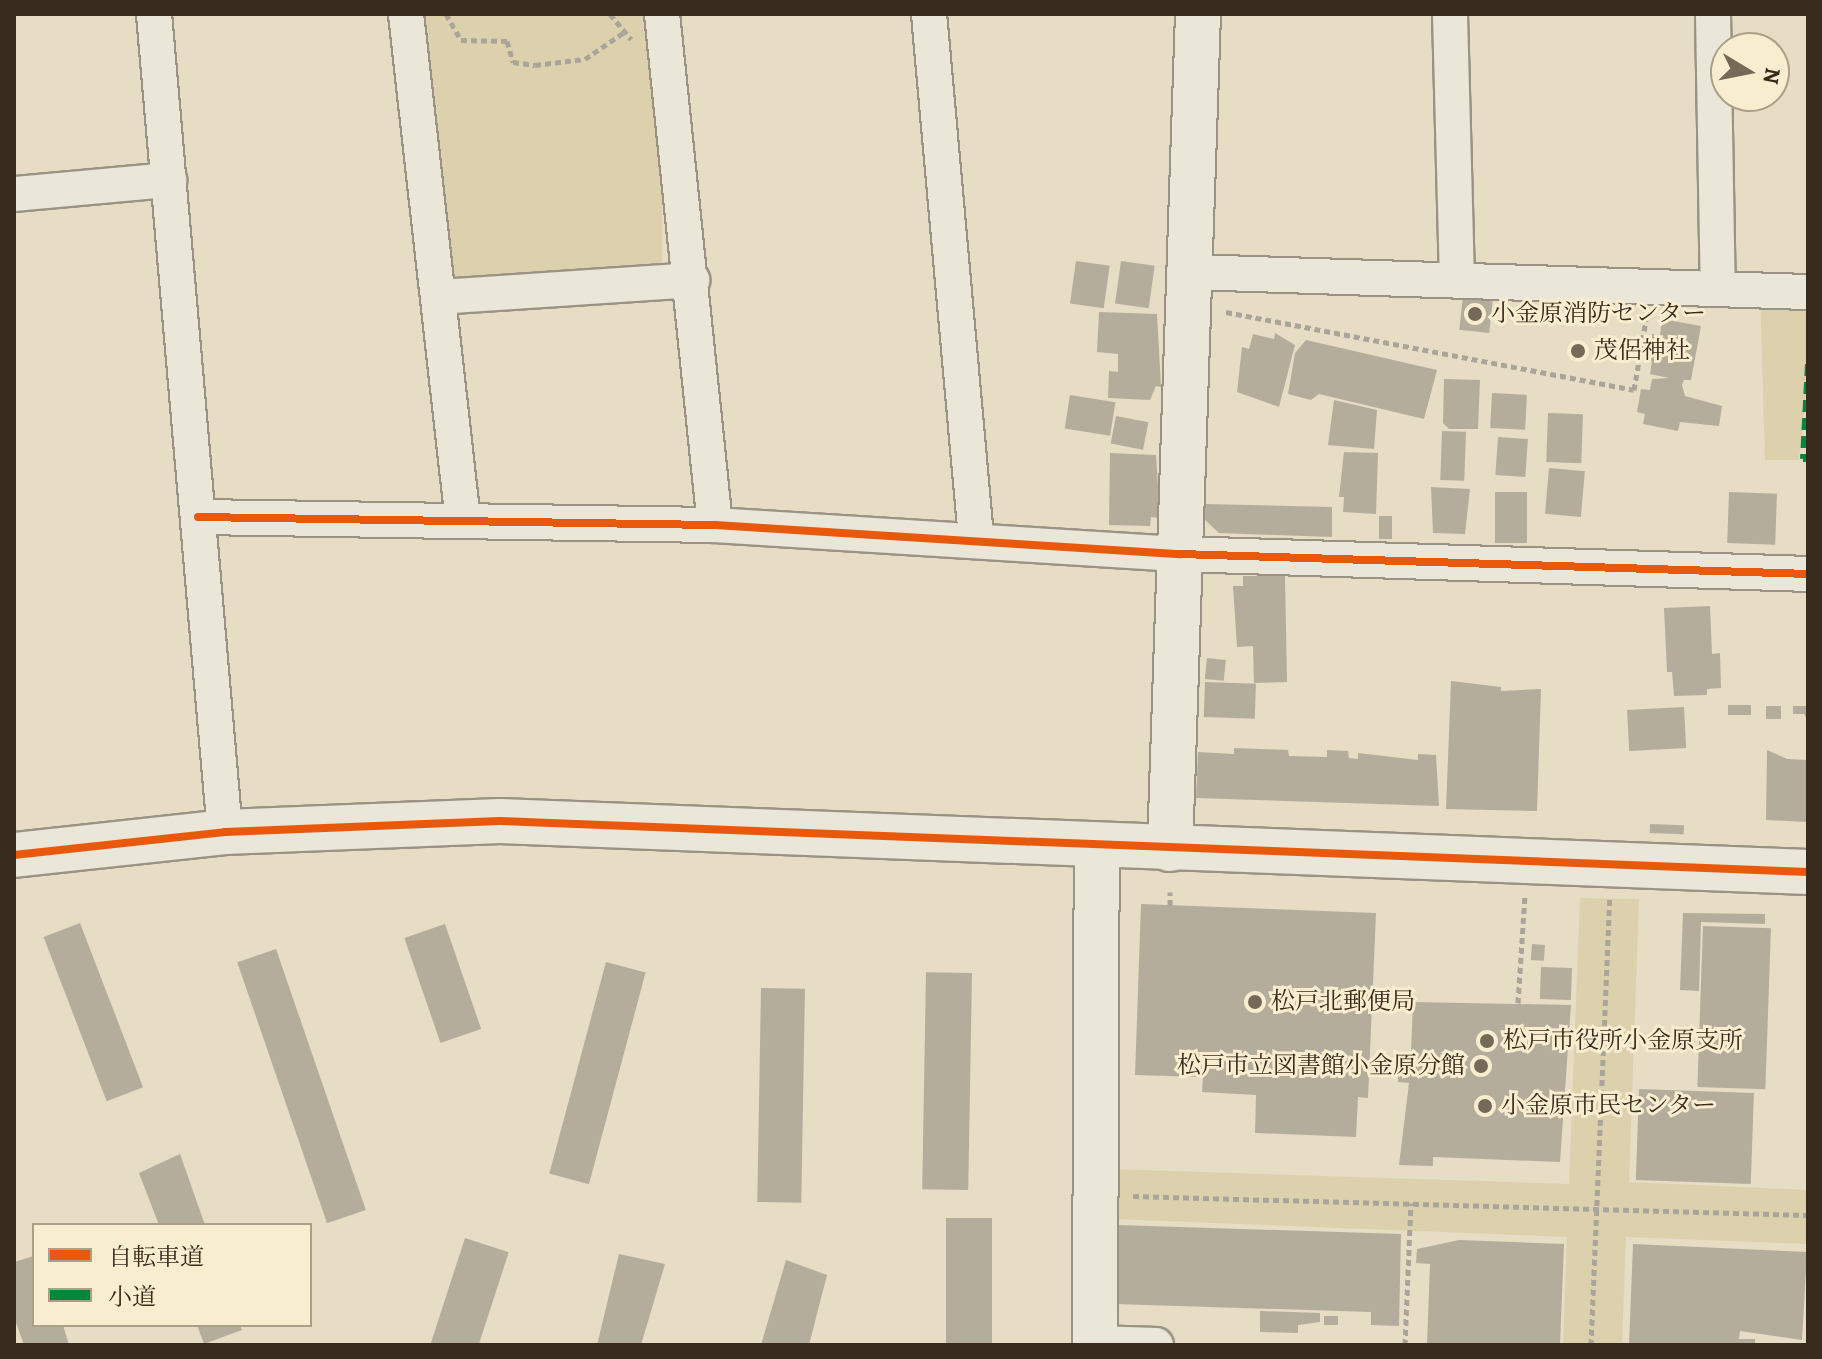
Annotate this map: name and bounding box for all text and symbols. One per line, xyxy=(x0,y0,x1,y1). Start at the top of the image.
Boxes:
north arrow xyxy=(1710,32,1790,112)
text: N xyxy=(1756,65,1788,86)
place label: 小金原消防センター xyxy=(1491,300,1707,328)
marker: 小金原消防センター xyxy=(1466,305,1484,323)
place label: 茂侶神社 xyxy=(1594,337,1690,365)
marker: 茂侶神社 xyxy=(1569,342,1587,360)
place label: 松戸北郵便局 xyxy=(1271,988,1415,1016)
marker: 松戸北郵便局 xyxy=(1246,993,1264,1011)
place label: 松戸市役所小金原支所 xyxy=(1503,1027,1743,1055)
marker: 松戸市役所小金原支所 xyxy=(1478,1032,1496,1050)
place label: 松戸市立図書館小金原分館 xyxy=(1177,1052,1465,1080)
marker: 松戸市立図書館小金原分館 xyxy=(1472,1057,1490,1075)
place label: 小金原市民センター xyxy=(1501,1092,1717,1120)
marker: 小金原市民センター xyxy=(1476,1097,1494,1115)
legend xyxy=(32,1223,312,1327)
text: 自転車道 xyxy=(108,1241,204,1273)
text: 小道 xyxy=(108,1281,156,1313)

